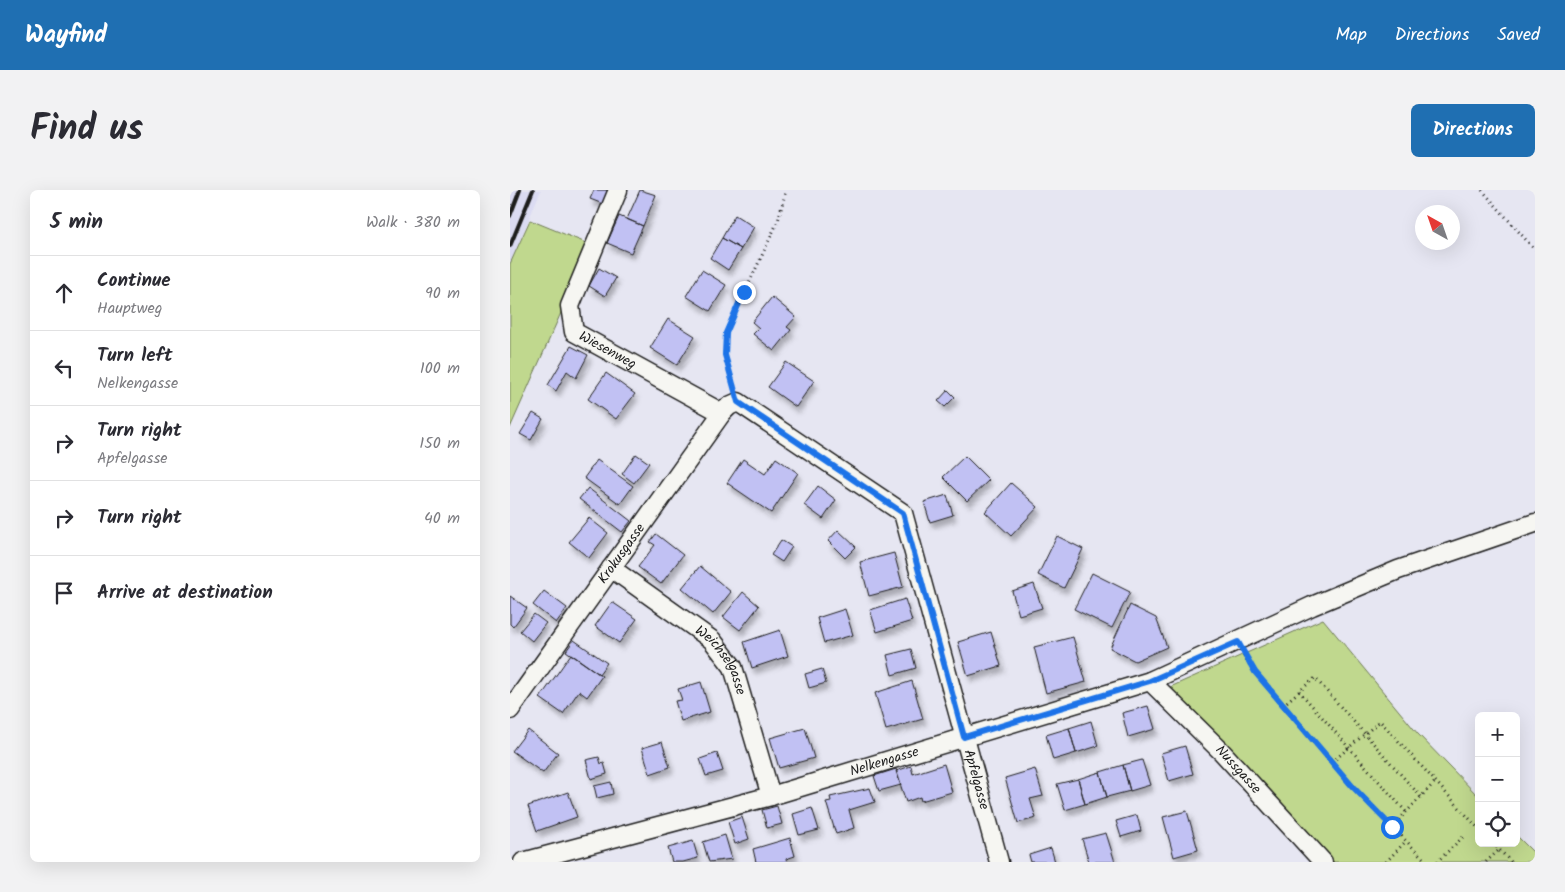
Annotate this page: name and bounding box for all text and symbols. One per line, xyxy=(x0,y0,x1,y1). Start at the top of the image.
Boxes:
text: Wayfind xyxy=(25,16,107,55)
text: Map xyxy=(1335,21,1367,50)
text: Directions xyxy=(1395,21,1469,50)
text: Saved xyxy=(1497,21,1540,50)
text: Find us xyxy=(30,102,143,158)
button: Directions xyxy=(1411,104,1535,157)
north arrow xyxy=(1415,205,1460,250)
text: 5 min xyxy=(50,206,103,239)
text: Walk · 380 m xyxy=(366,210,460,235)
text: Continue xyxy=(97,266,170,296)
icon: ahead xyxy=(50,279,78,307)
text: 90 m xyxy=(425,281,460,306)
route end xyxy=(733,281,756,304)
text: Hauptweg xyxy=(97,296,162,321)
street label: Wiesenweg xyxy=(575,326,640,375)
text: Turn left xyxy=(97,341,172,371)
icon: left xyxy=(50,354,78,382)
text: 100 m xyxy=(420,356,460,381)
text: Nelkengasse xyxy=(97,371,178,396)
text: Turn right xyxy=(97,416,182,446)
icon: right xyxy=(50,429,78,457)
text: 150 m xyxy=(419,431,460,456)
text: Apfelgasse xyxy=(97,446,167,471)
text: Turn right xyxy=(97,503,182,533)
icon: right xyxy=(50,504,78,532)
text: 40 m xyxy=(424,506,460,531)
street label: Krokusgasse xyxy=(592,518,651,589)
text: Arrive at destination xyxy=(97,578,273,608)
icon: arrive xyxy=(50,579,78,607)
street label: Weichselgasse xyxy=(690,620,752,698)
map controls xyxy=(1475,712,1520,847)
button: + xyxy=(1475,712,1520,757)
street label: Nussgasse xyxy=(1210,740,1267,800)
street label: Nelkengasse xyxy=(847,741,922,782)
street label: Apfelgasse xyxy=(958,747,995,813)
button: − xyxy=(1475,757,1520,802)
button: locate xyxy=(1475,802,1520,847)
route start xyxy=(1381,816,1404,839)

